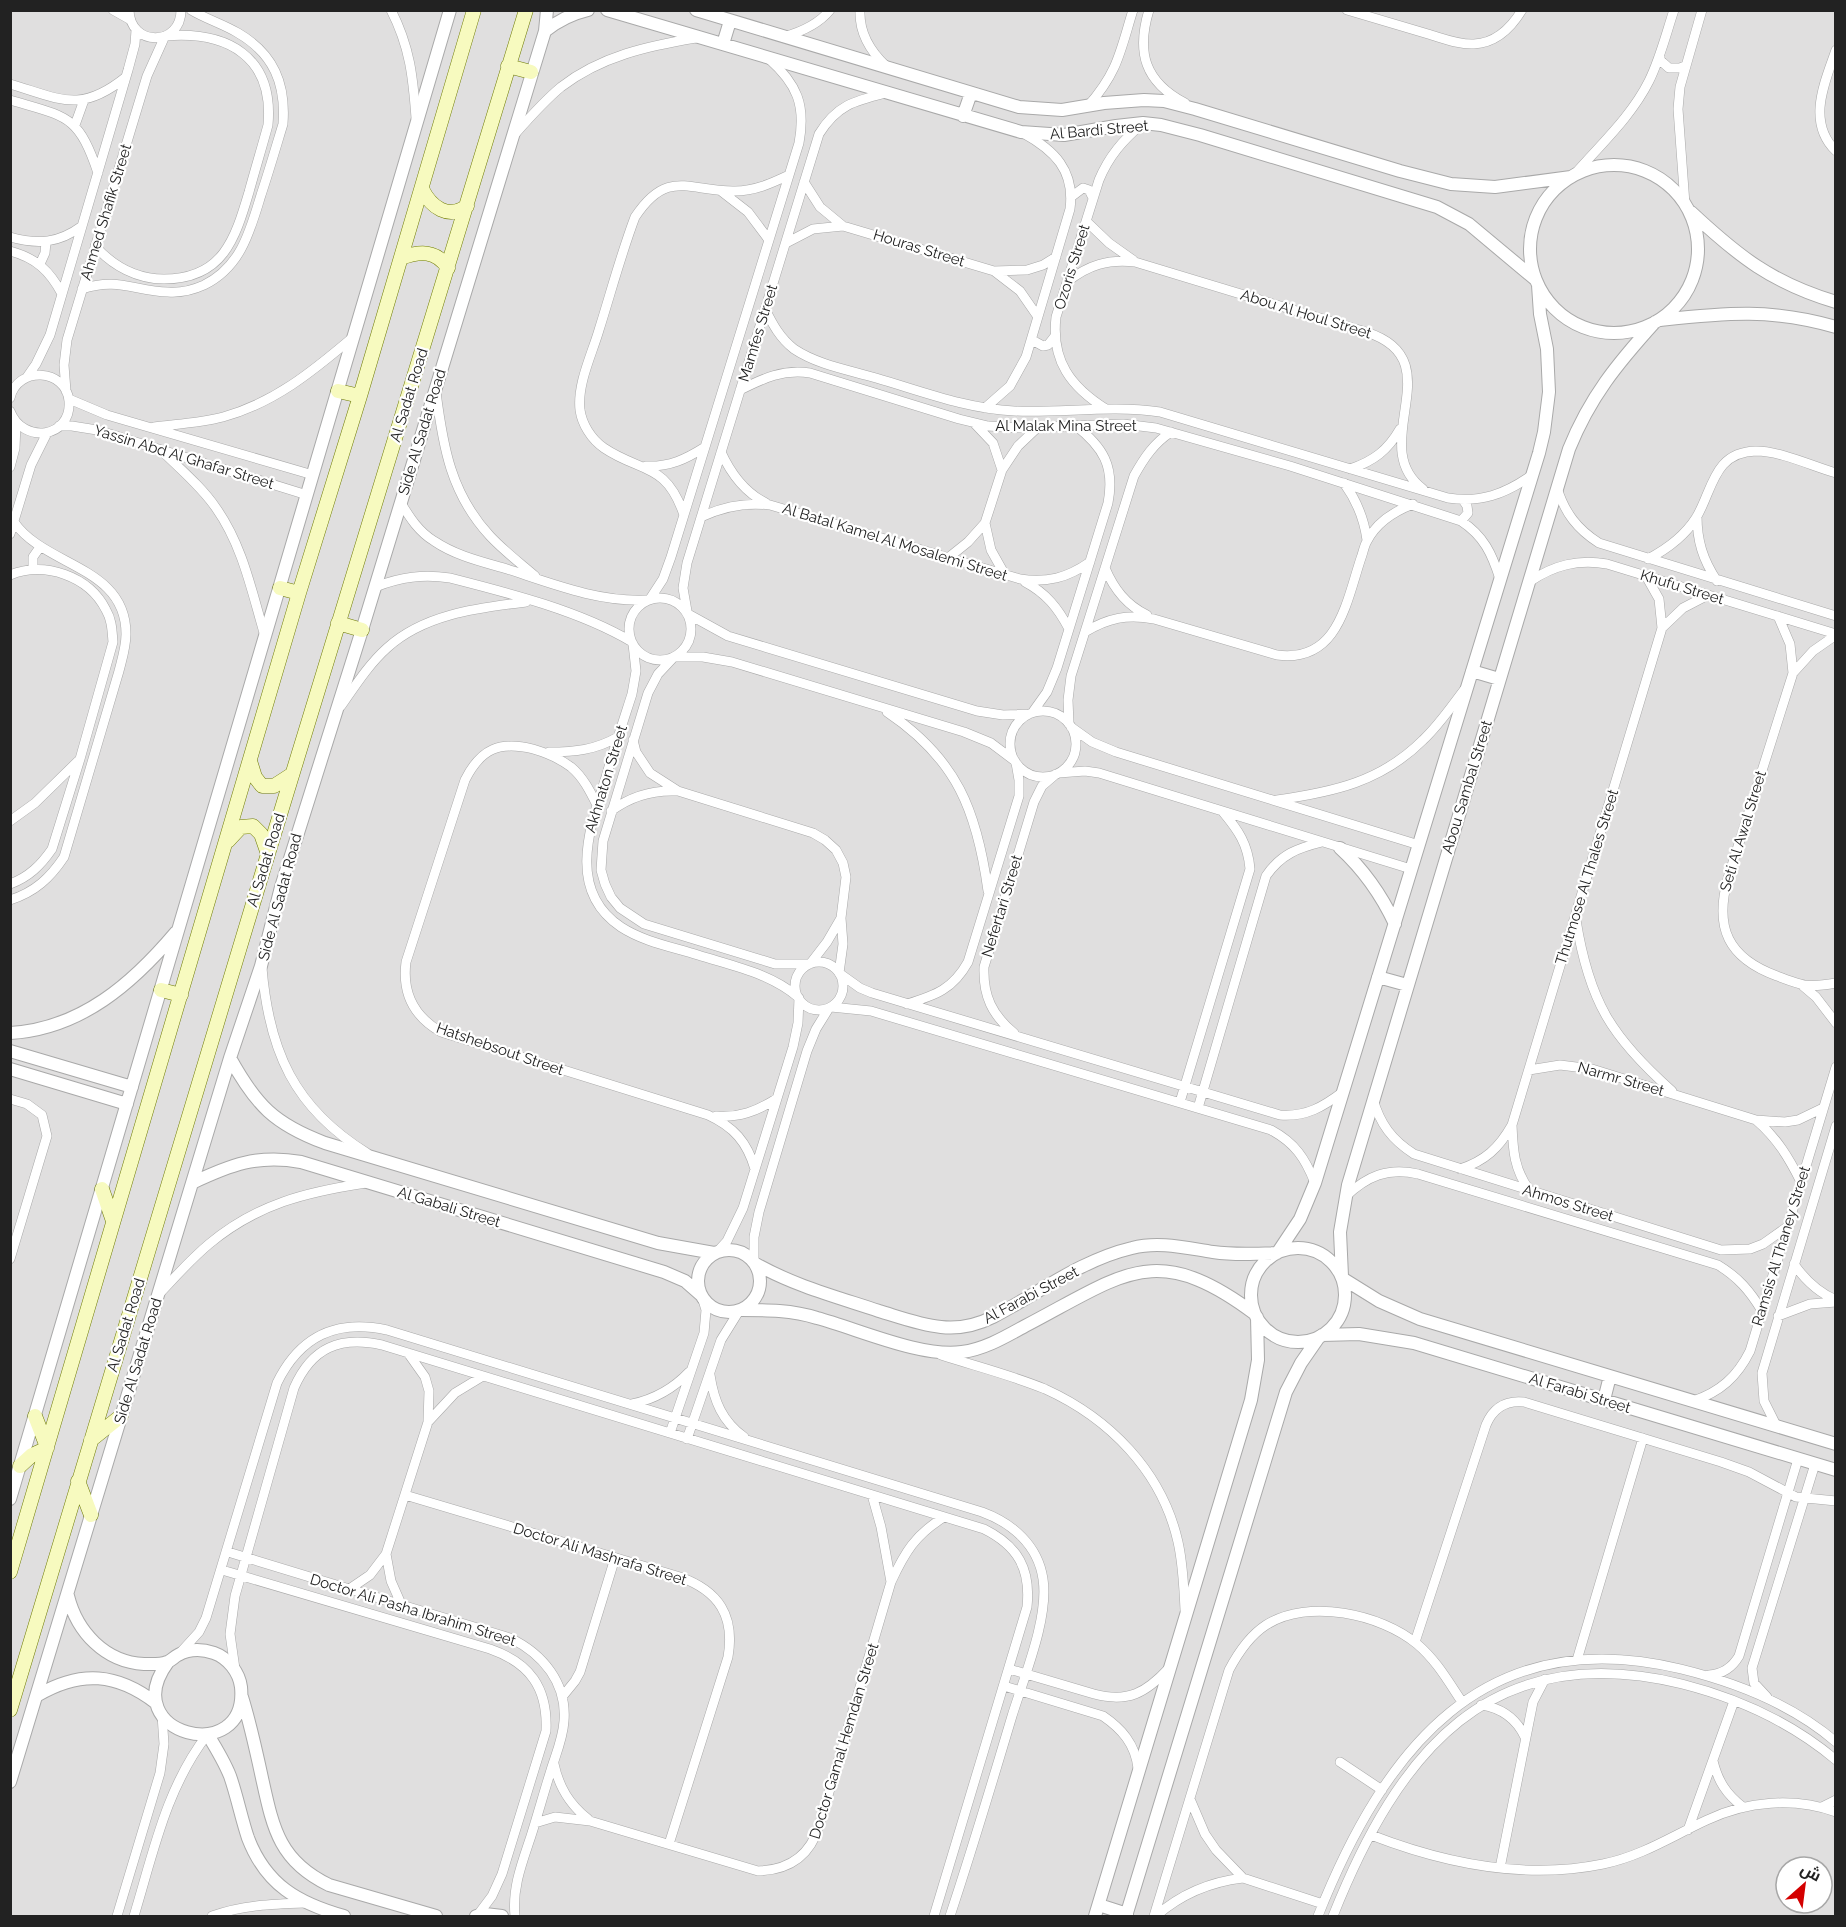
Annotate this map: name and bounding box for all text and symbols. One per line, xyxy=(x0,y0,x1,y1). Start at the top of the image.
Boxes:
street label: Al Bardi Street xyxy=(1049,117,1149,143)
street label: Ahmed Shafik Street xyxy=(77,142,135,282)
street label: Ozoris Street xyxy=(1050,222,1094,312)
street label: Houras Street xyxy=(871,226,967,270)
street label: Mamfes Street xyxy=(735,282,781,384)
street label: Abou Al Houl Street xyxy=(1238,286,1374,342)
street label: Al Sadat Road xyxy=(386,346,432,444)
street label: Side Al Sadat Road xyxy=(394,367,450,497)
street label: Al Malak Mina Street xyxy=(995,417,1137,435)
street label: Yassin Abd Al Ghafar Street xyxy=(92,421,276,493)
street label: Al Batal Kamel Al Mosalemi Street xyxy=(780,499,1010,585)
street label: Khufu Street xyxy=(1638,566,1726,608)
street label: Abou Sambal Street xyxy=(1438,718,1496,856)
street label: Akhnaton Street xyxy=(581,723,631,835)
street label: Seti Al Awal Street xyxy=(1716,768,1770,894)
street label: Thutmose Al Thales Street xyxy=(1552,787,1622,967)
street label: Al Sadat Road xyxy=(243,811,289,909)
street label: Side Al Sadat Road xyxy=(254,831,306,963)
street label: Nefertari Street xyxy=(978,853,1026,959)
street label: Hatshebsout Street xyxy=(434,1019,566,1079)
street label: Narmr Street xyxy=(1576,1058,1666,1100)
street label: Ramsis Al Thaney Street xyxy=(1748,1164,1814,1328)
street label: Ahmos Street xyxy=(1520,1181,1616,1225)
street label: Al Gabali Street xyxy=(395,1183,503,1231)
street label: Al Farabi Street xyxy=(980,1262,1082,1328)
street label: Al Sadat Road xyxy=(103,1276,149,1374)
street label: Side Al Sadat Road xyxy=(110,1296,166,1426)
street label: Al Farabi Street xyxy=(1527,1369,1633,1417)
street label: Doctor Ali Mashrafa Street xyxy=(511,1519,689,1589)
street label: Doctor Ali Pasha Ibrahim Street xyxy=(308,1570,518,1650)
street label: Doctor Gamal Hemdan Street xyxy=(806,1641,882,1841)
north arrow xyxy=(1774,1855,1834,1915)
text: ش xyxy=(1797,1859,1824,1885)

